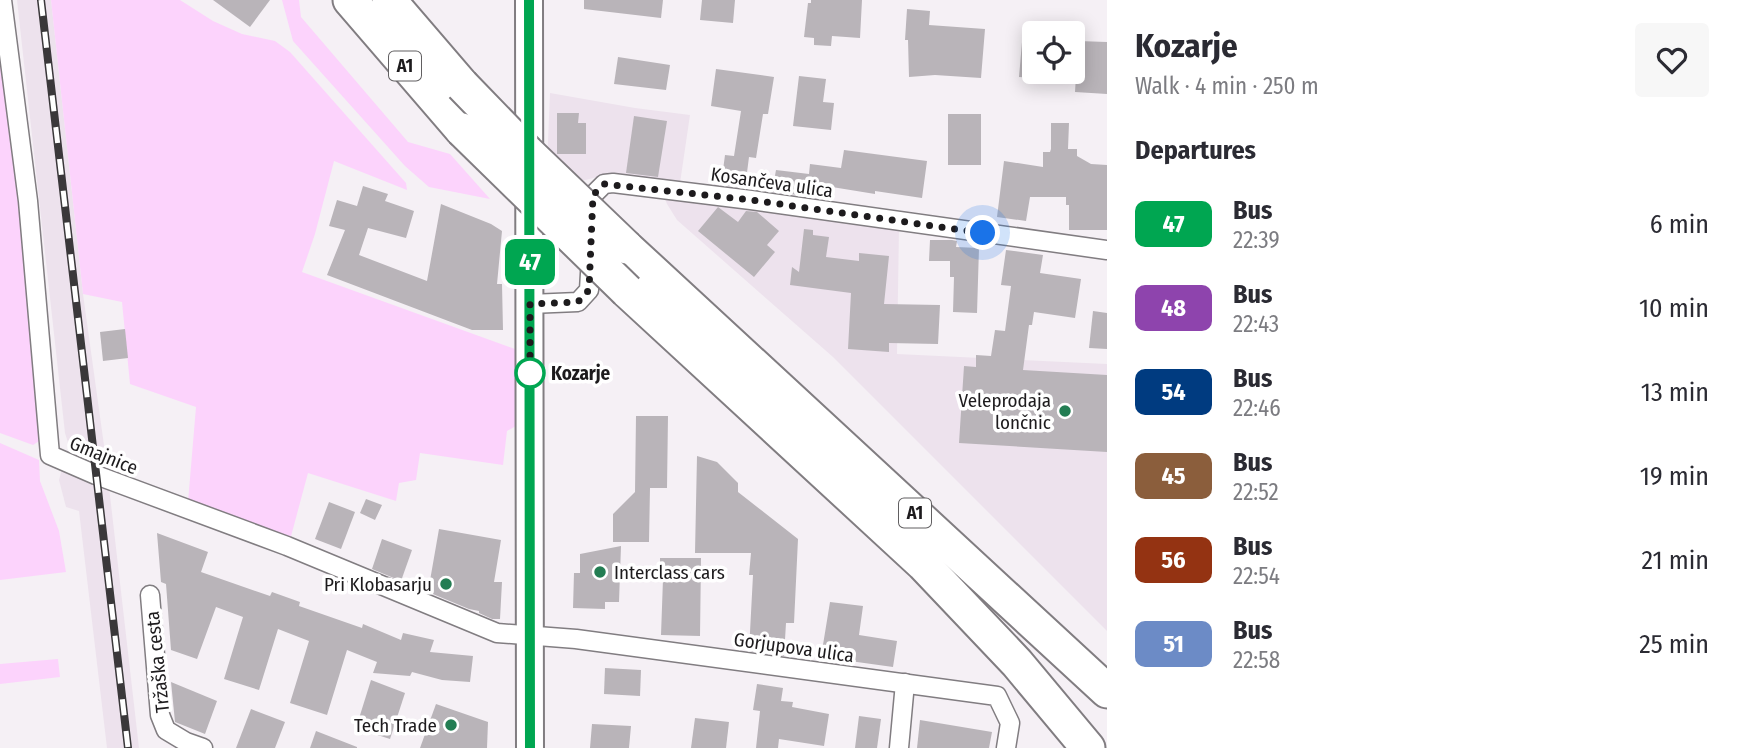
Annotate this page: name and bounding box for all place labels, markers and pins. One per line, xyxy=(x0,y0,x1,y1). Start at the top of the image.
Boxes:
marker: Kozarje xyxy=(515,358,545,388)
place label: Kozarje xyxy=(551,362,611,385)
place label: Veleprodaja lončnic xyxy=(959,389,1051,434)
marker: Veleprodaja lončnic xyxy=(1057,403,1073,419)
place label: Interclass cars xyxy=(614,561,725,584)
marker: Interclass cars xyxy=(592,564,608,580)
place label: Pri Klobasarju xyxy=(324,573,432,596)
marker: Pri Klobasarju xyxy=(438,576,454,592)
place label: Tech Trade xyxy=(354,714,437,737)
marker: Tech Trade xyxy=(443,717,459,733)

